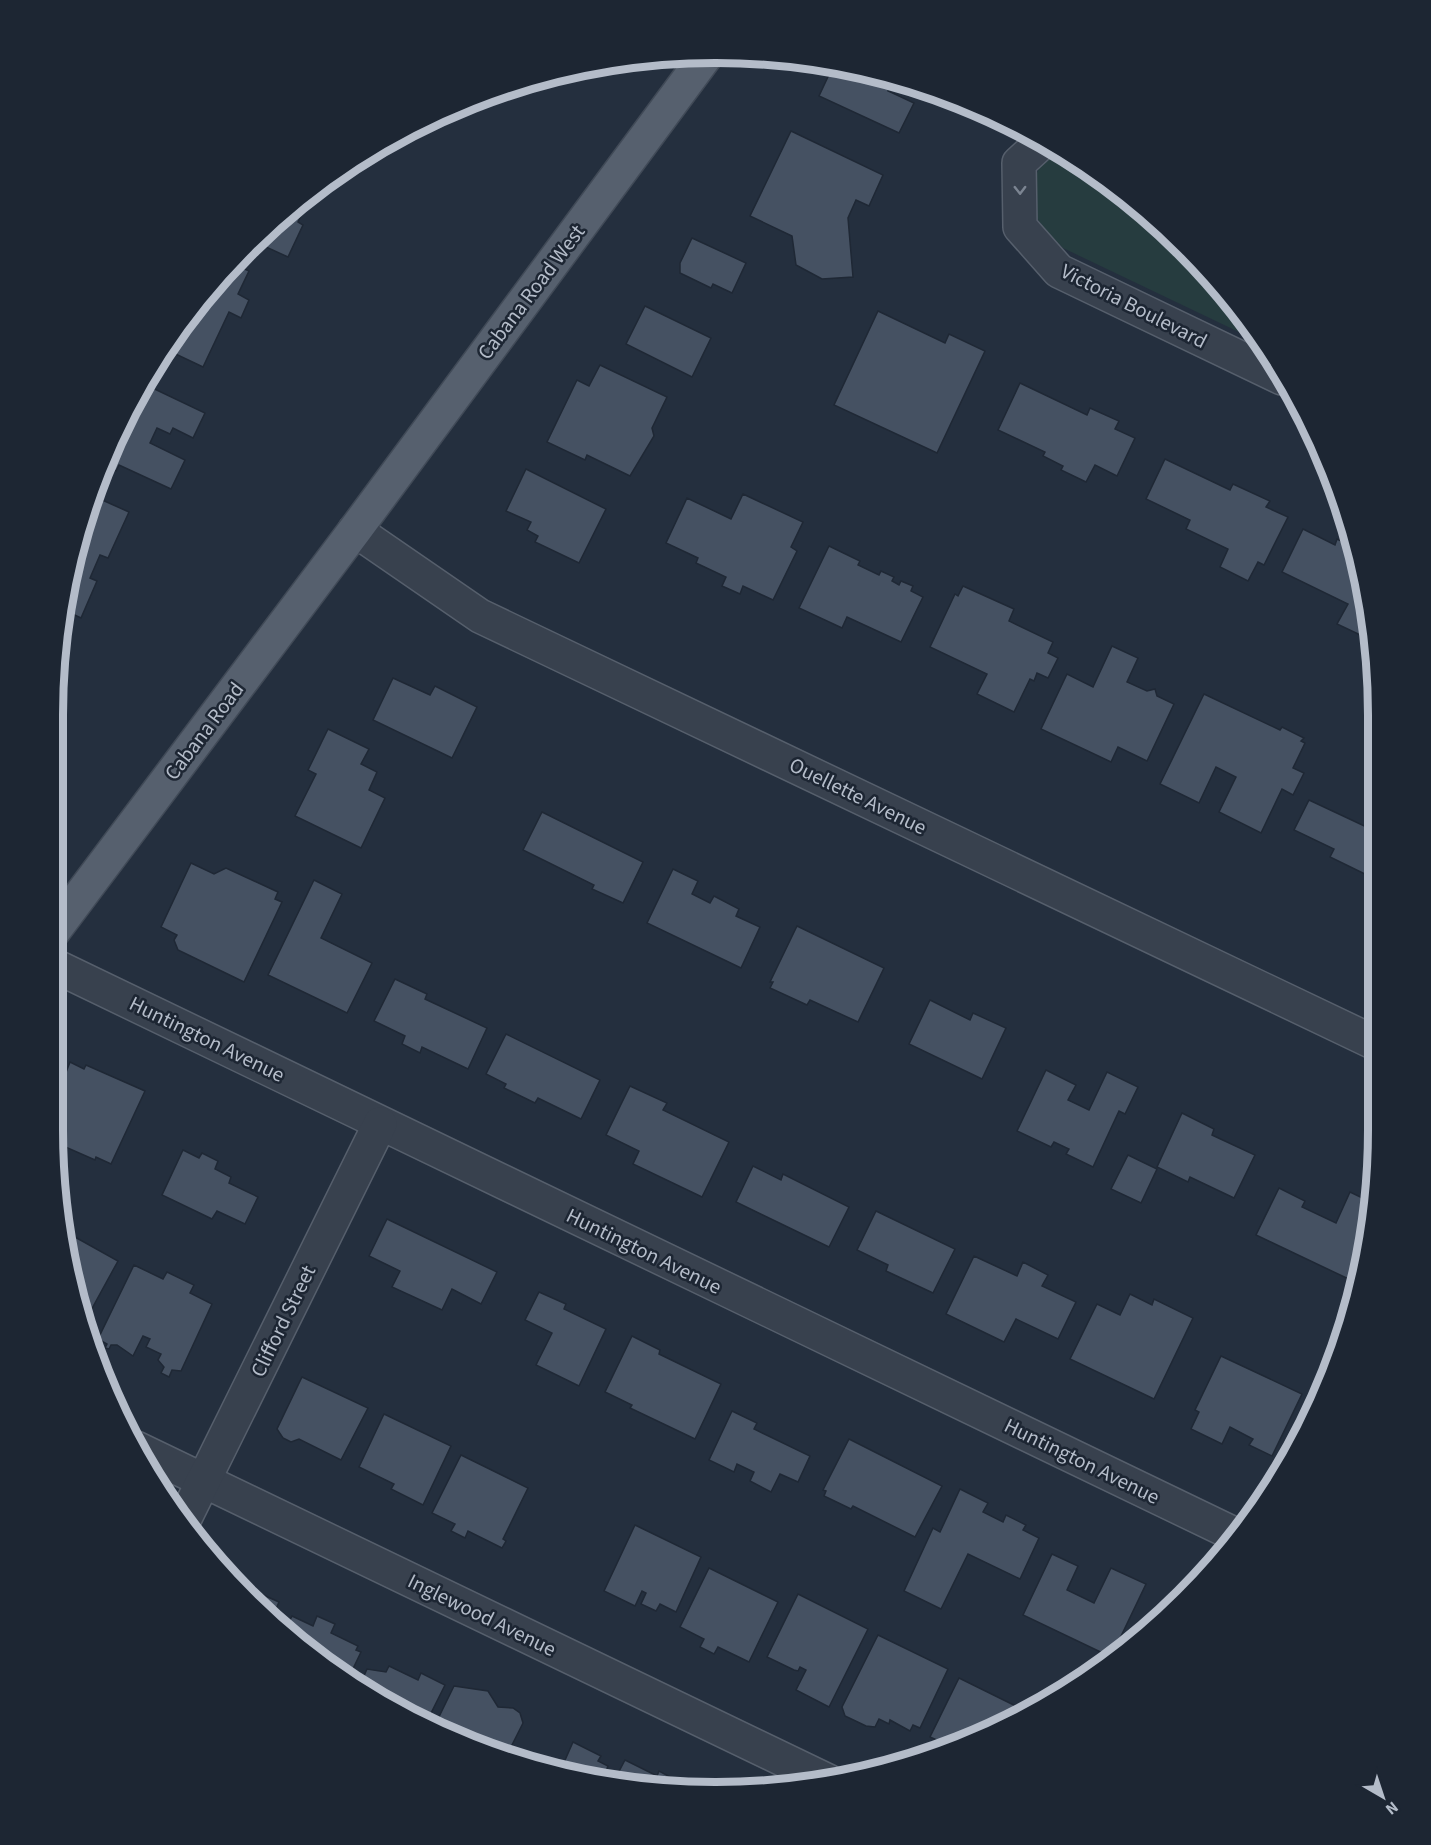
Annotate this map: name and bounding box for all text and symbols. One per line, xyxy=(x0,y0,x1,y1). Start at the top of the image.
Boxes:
one-way arrow xyxy=(1013,186,1026,195)
street label: Cabana Road West xyxy=(470,218,592,366)
street label: Victoria Boulevard xyxy=(1056,256,1212,356)
street label: Cabana Road xyxy=(157,676,251,786)
street label: Ouellette Avenue xyxy=(784,750,932,842)
street label: Huntington Avenue xyxy=(124,988,290,1090)
street label: Huntington Avenue xyxy=(561,1200,727,1302)
street label: Clifford Street xyxy=(243,1260,323,1382)
street label: Huntington Avenue xyxy=(999,1410,1165,1512)
street label: Inglewood Avenue xyxy=(403,1566,561,1664)
north arrow xyxy=(1353,1767,1413,1827)
text: N xyxy=(1381,1796,1403,1820)

